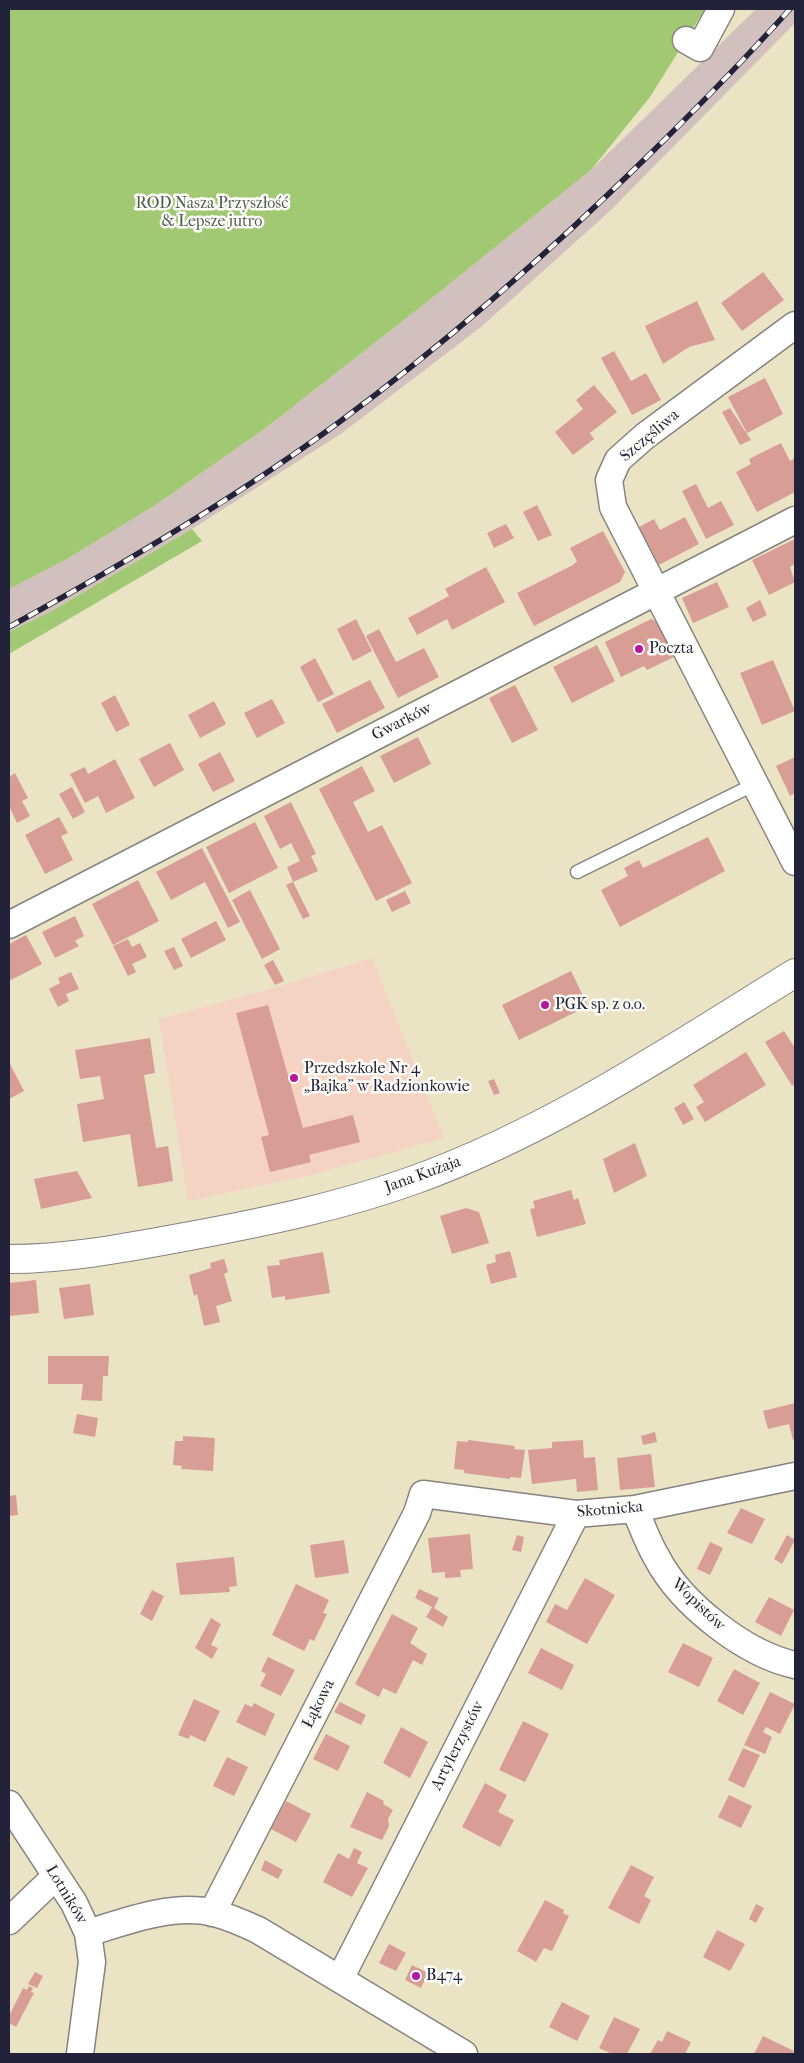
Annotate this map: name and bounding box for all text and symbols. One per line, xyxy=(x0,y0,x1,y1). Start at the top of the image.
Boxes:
park label: ROD Nasza Przyszłość & Lepsze jutro xyxy=(136,194,288,232)
street label: Szczęśliwa xyxy=(617,406,683,466)
place label: Poczta xyxy=(649,639,694,659)
marker: Poczta xyxy=(633,643,645,655)
street label: Gwarków xyxy=(369,699,435,745)
place label: PGK sp. z o.o. xyxy=(555,995,645,1015)
marker: PGK sp. z o.o. xyxy=(539,999,551,1011)
place label: Przedszkole Nr 4 „Bajka” w Radzionkowie xyxy=(304,1059,470,1097)
marker: Przedszkole Nr 4 „Bajka” w Radzionkowie xyxy=(288,1072,300,1084)
street label: Jana Kużaja xyxy=(382,1152,464,1198)
street label: Skotnicka xyxy=(576,1498,644,1522)
street label: Wopistów xyxy=(667,1575,729,1635)
street label: Łąkowa xyxy=(299,1676,339,1732)
street label: Artylerzystów xyxy=(427,1698,489,1794)
street label: Lotników xyxy=(41,1862,91,1928)
place label: B474 xyxy=(426,1966,462,1986)
marker: B474 xyxy=(410,1970,422,1982)

